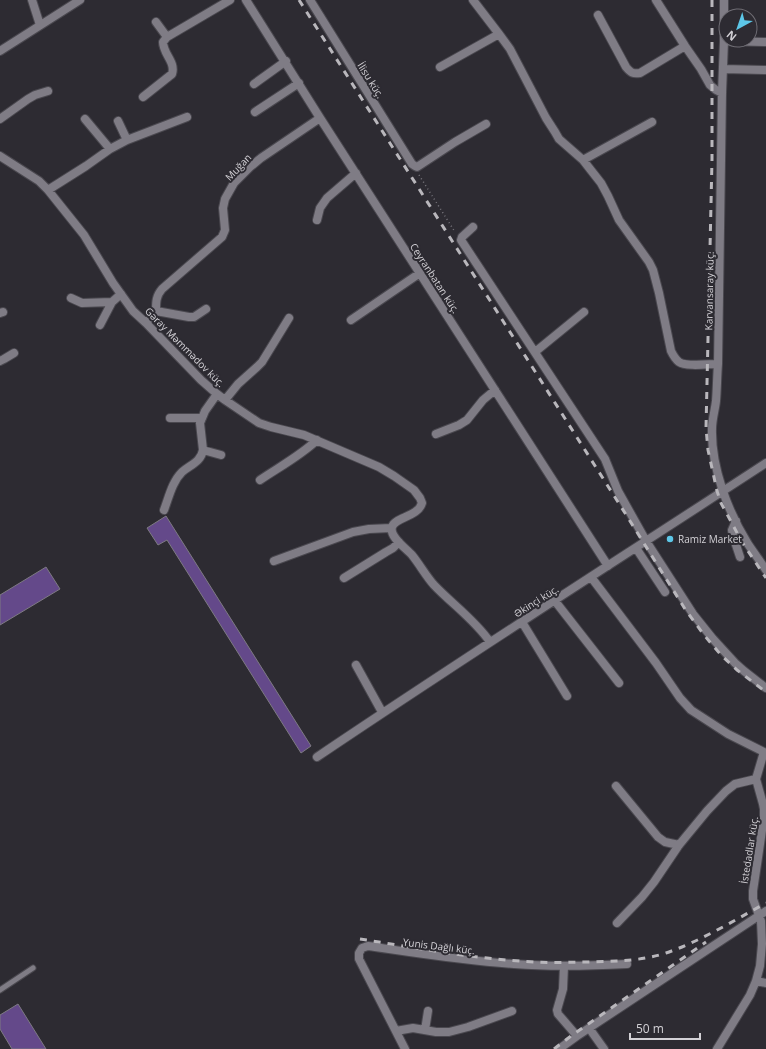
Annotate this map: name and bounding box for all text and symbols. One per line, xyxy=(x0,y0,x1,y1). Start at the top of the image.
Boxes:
north arrow xyxy=(718,8,758,48)
text: N xyxy=(723,27,740,45)
street label: İlisu küç. xyxy=(354,59,388,101)
street label: Muğan xyxy=(222,151,254,183)
street label: Ceyranbatan küç. xyxy=(407,240,463,316)
street label: Karvansaray küç. xyxy=(701,251,717,331)
street label: Gəray Məmmədov küç. xyxy=(142,304,228,390)
place label: Ramiz Market xyxy=(678,532,742,546)
marker: Ramiz Market xyxy=(665,534,675,544)
street label: Əkinçi küç. xyxy=(511,582,561,620)
street label: İstedadlar küç. xyxy=(737,815,761,885)
street label: Yunis Dağlı küç. xyxy=(402,935,476,957)
scale bar xyxy=(630,1015,700,1041)
text: 50 m xyxy=(636,1020,664,1037)

